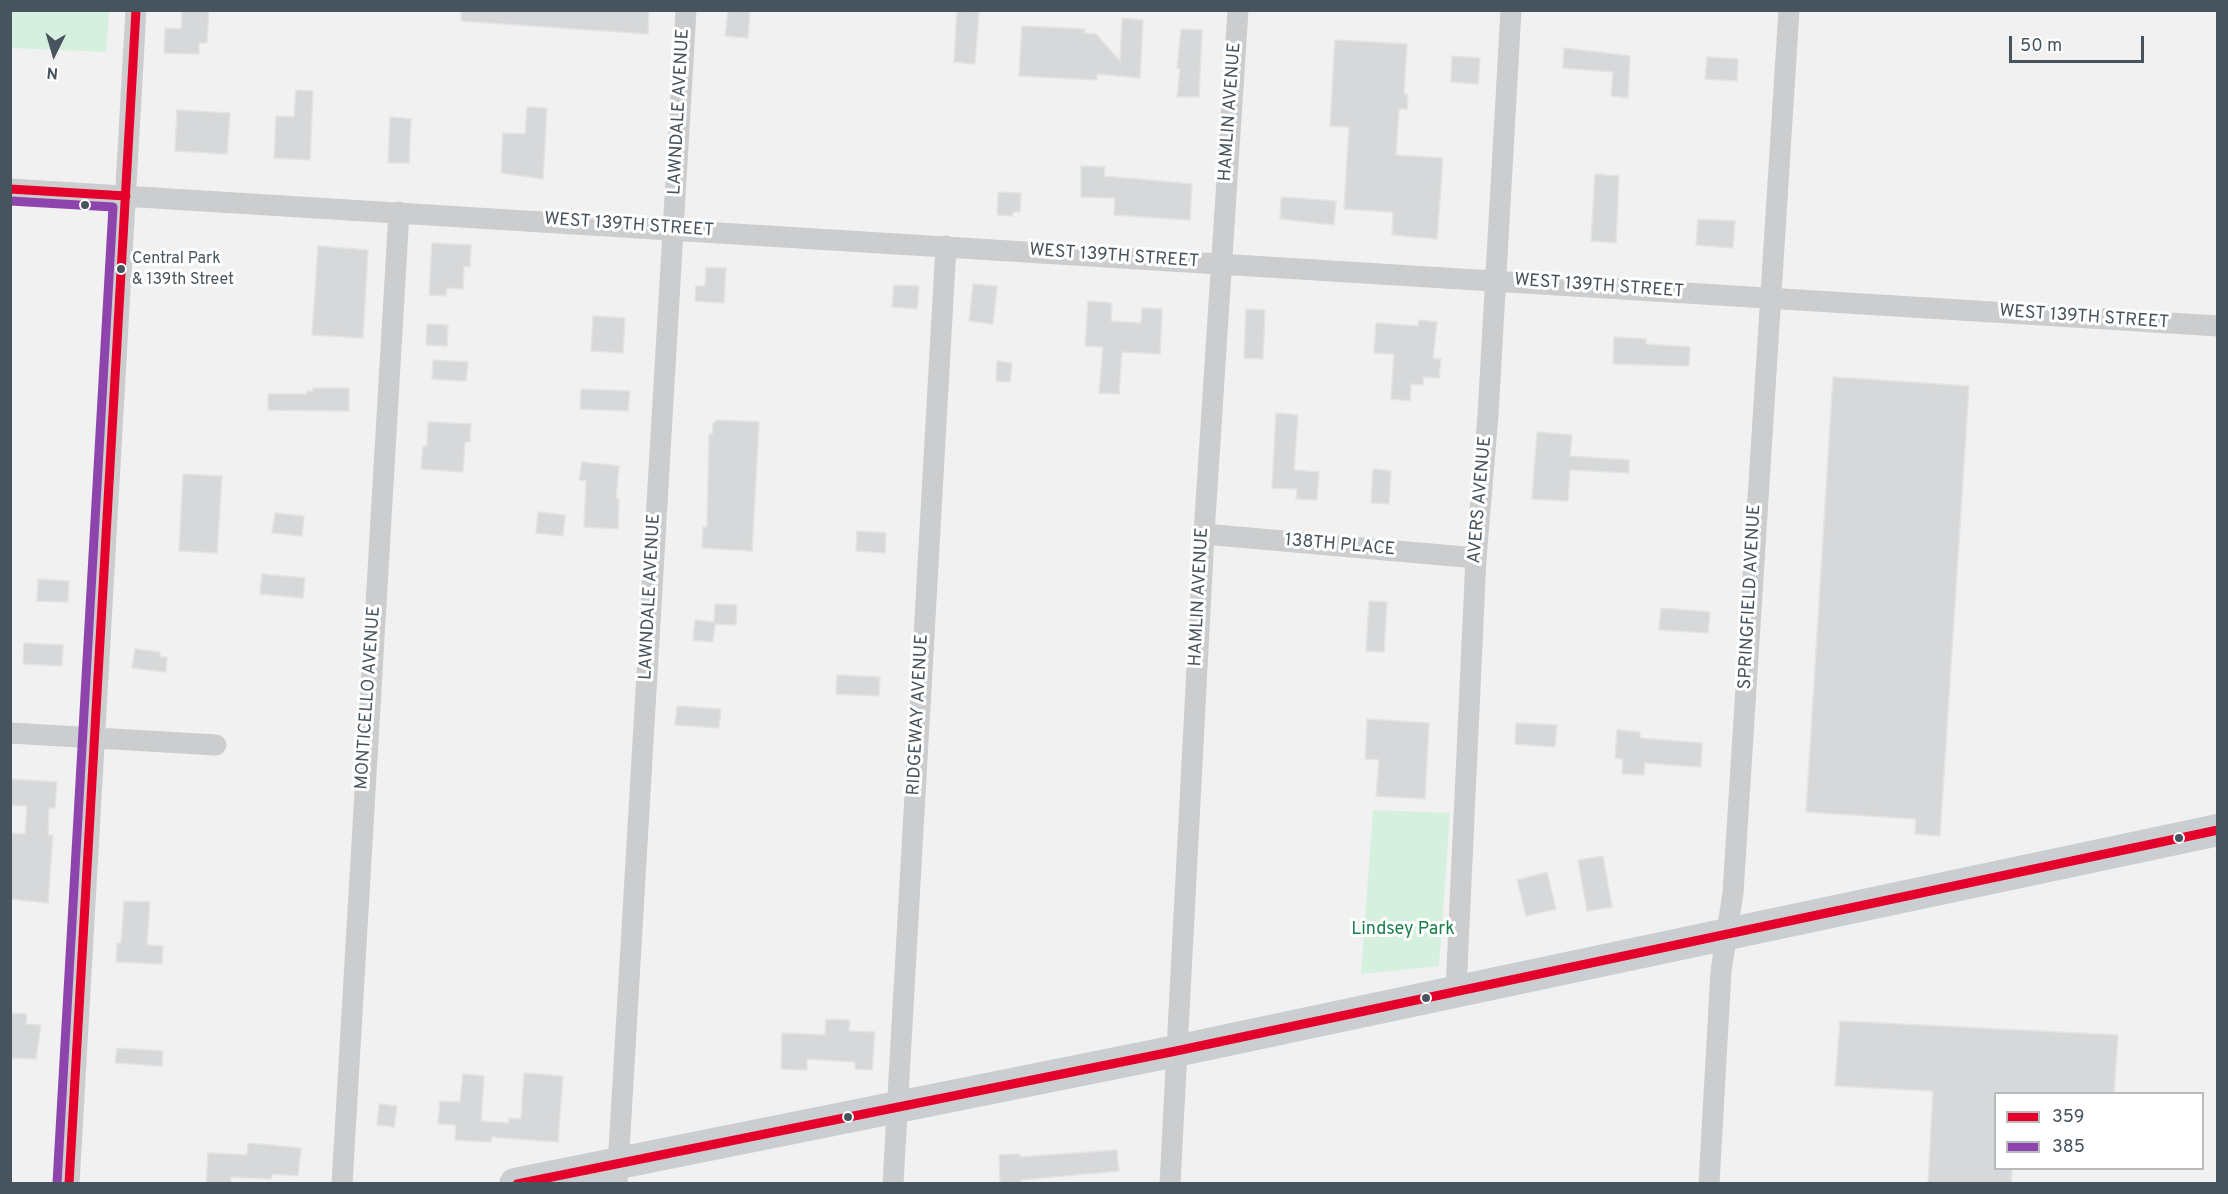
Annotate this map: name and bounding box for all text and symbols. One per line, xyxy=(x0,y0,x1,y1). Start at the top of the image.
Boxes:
north arrow xyxy=(24,24,84,84)
scale bar xyxy=(2012,24,2147,62)
street label: LAWNDALE AVENUE xyxy=(665,28,695,196)
text: 50 m xyxy=(2020,35,2062,58)
street label: HAMLIN AVENUE xyxy=(1215,42,1247,182)
text: N xyxy=(46,61,59,82)
unlabelled marker xyxy=(79,199,91,211)
street label: WEST 139TH STREET xyxy=(543,209,715,243)
street label: WEST 139TH STREET xyxy=(1028,240,1200,274)
place label: Central Park & 139th Street xyxy=(132,250,234,288)
marker: Central Park & 139th Street xyxy=(115,263,127,275)
street label: WEST 139TH STREET xyxy=(1513,270,1685,304)
street label: WEST 139TH STREET xyxy=(1998,301,2170,335)
street label: AVERS AVENUE xyxy=(1465,435,1497,565)
street label: SPRINGFIELD AVENUE xyxy=(1735,504,1767,690)
street label: LAWNDALE AVENUE xyxy=(636,513,666,681)
street label: HAMLIN AVENUE xyxy=(1186,527,1214,667)
street label: 138TH PLACE xyxy=(1284,530,1396,562)
street label: MONTICELLO AVENUE xyxy=(352,606,386,790)
street label: RIDGEWAY AVENUE xyxy=(904,634,934,796)
unlabelled marker xyxy=(2173,832,2185,844)
park label: Lindsey Park xyxy=(1351,919,1455,941)
unlabelled marker xyxy=(1420,992,1432,1004)
legend xyxy=(1994,1092,2204,1170)
text: 359 xyxy=(2052,1106,2085,1129)
unlabelled marker xyxy=(842,1111,854,1123)
text: 385 xyxy=(2052,1136,2085,1159)

